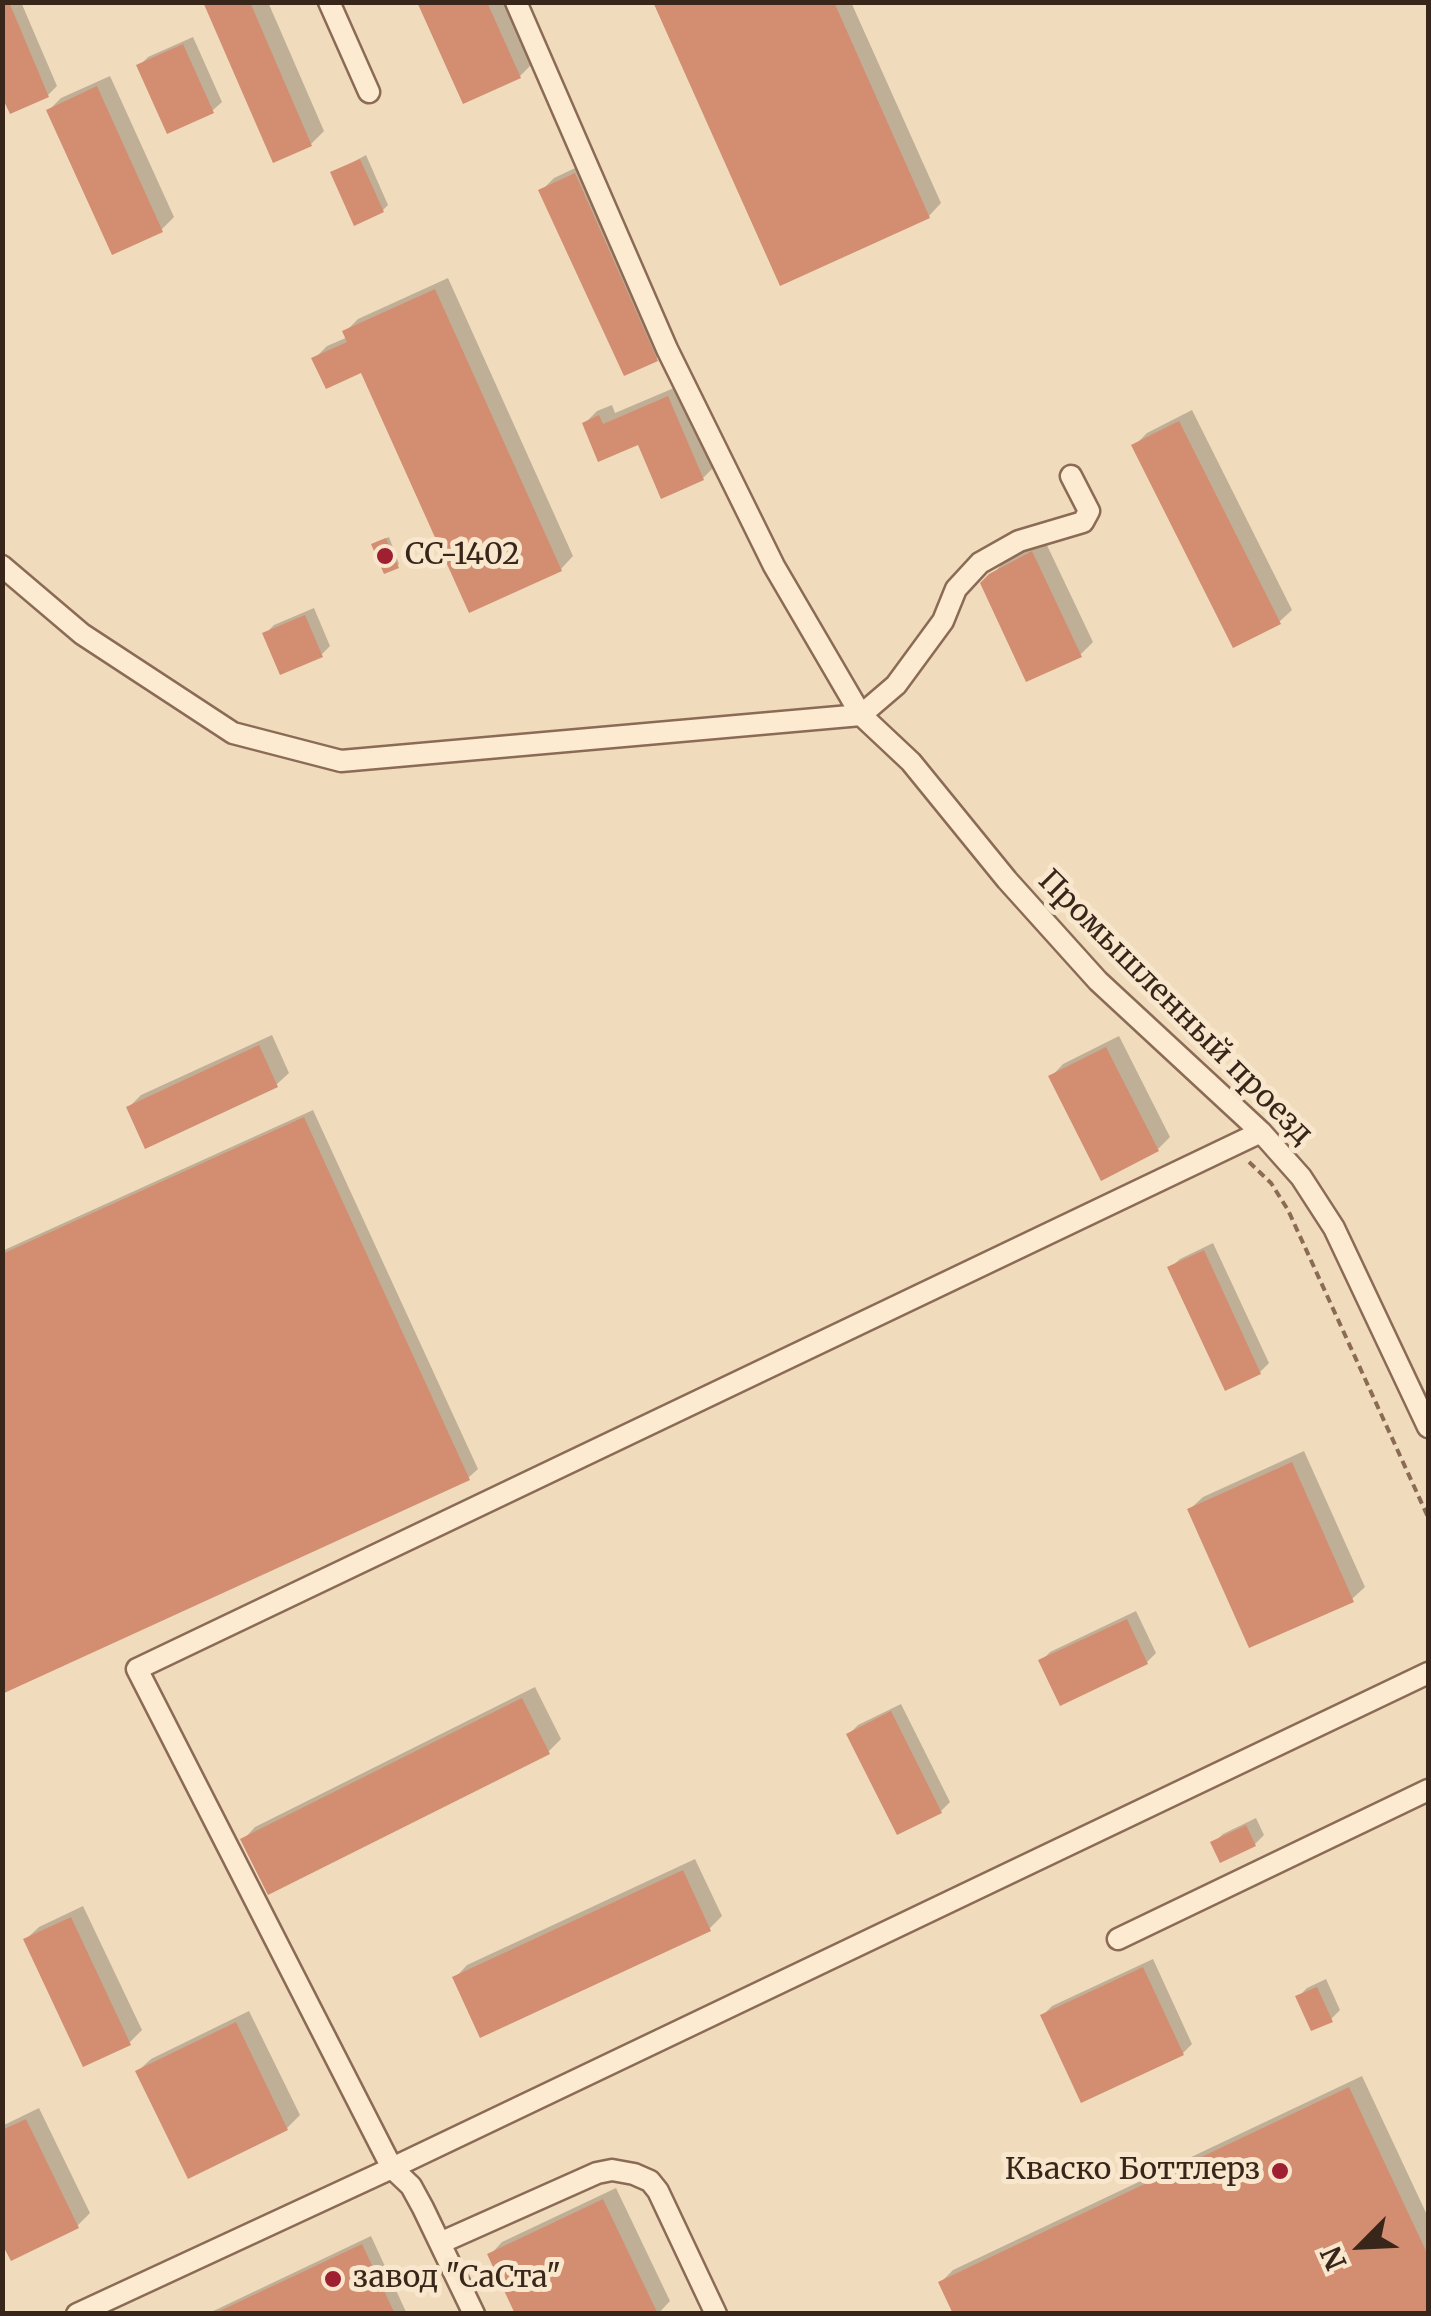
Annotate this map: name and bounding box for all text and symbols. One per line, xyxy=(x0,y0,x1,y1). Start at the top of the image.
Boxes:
place label: СС-1402 xyxy=(405,538,520,574)
marker: СС-1402 xyxy=(374,545,396,567)
street label: Промышленный проезд xyxy=(1030,863,1320,1153)
place label: Кваско Боттлерз xyxy=(1005,2153,1260,2189)
marker: Кваско Боттлерз xyxy=(1269,2160,1291,2182)
north arrow xyxy=(1311,2196,1411,2296)
text: N xyxy=(1313,2241,1355,2276)
place label: завод "СаСта" xyxy=(353,2261,561,2297)
marker: завод "СаСта" xyxy=(322,2268,344,2290)

